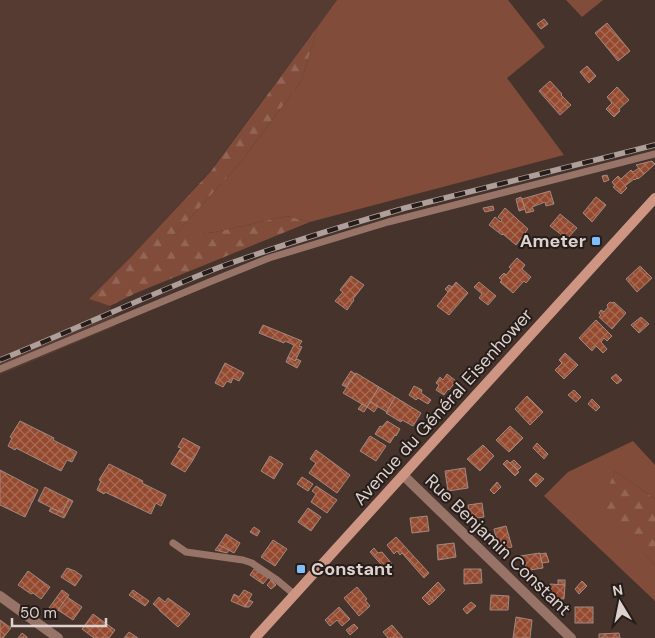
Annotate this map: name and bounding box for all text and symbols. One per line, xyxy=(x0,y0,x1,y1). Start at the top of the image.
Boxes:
place label: Ameter xyxy=(520,229,586,253)
marker: Ameter xyxy=(590,235,602,247)
street label: Avenue du Général Eisenhower xyxy=(348,303,538,511)
street label: Rue Benjamin Constant xyxy=(420,469,576,621)
place label: Constant xyxy=(311,557,393,581)
marker: Constant xyxy=(295,563,307,575)
north arrow xyxy=(595,578,645,628)
text: N xyxy=(611,580,624,600)
scale bar xyxy=(12,596,106,628)
text: 50 m xyxy=(20,603,57,623)

